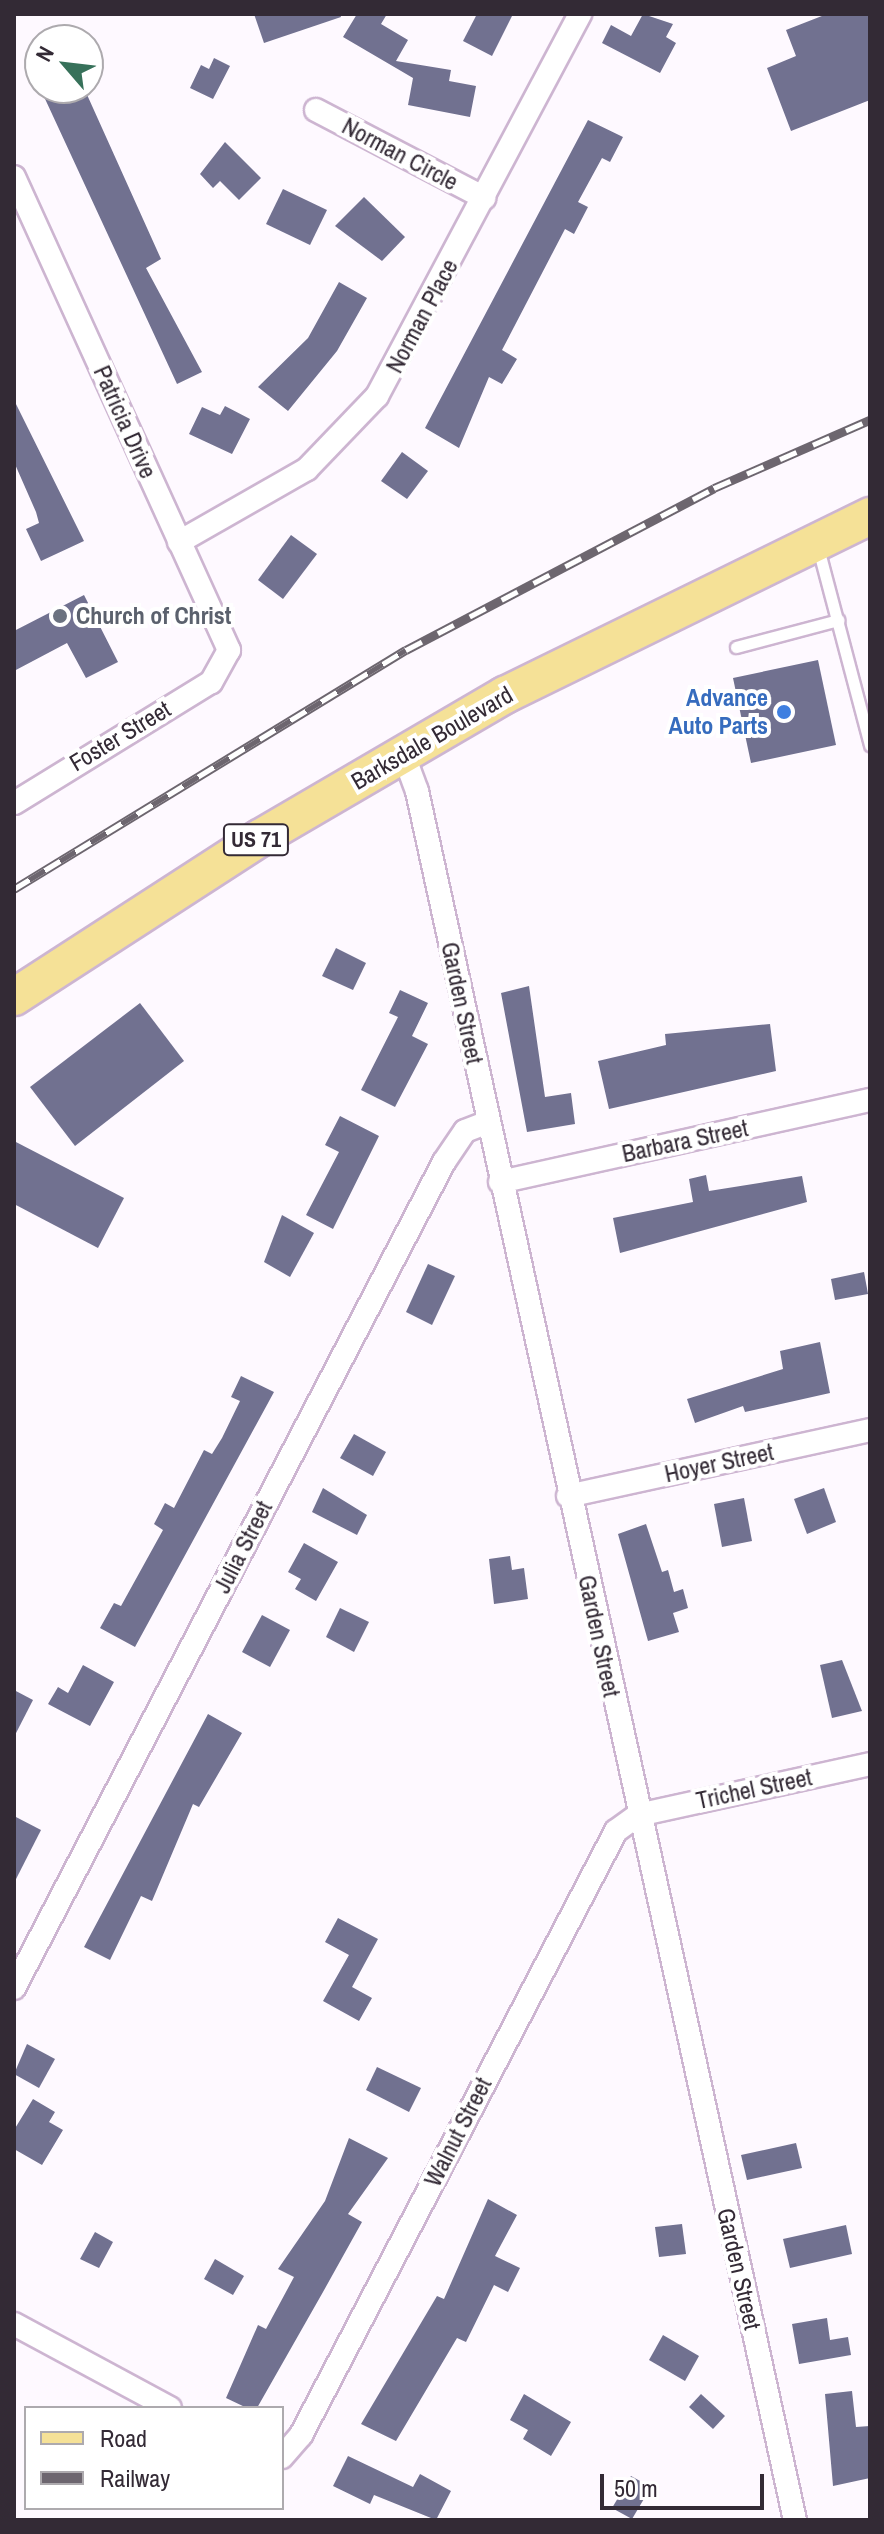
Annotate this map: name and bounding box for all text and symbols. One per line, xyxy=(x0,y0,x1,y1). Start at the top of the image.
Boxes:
north arrow xyxy=(24,24,104,104)
text: N xyxy=(28,41,61,66)
street label: Norman Circle xyxy=(337,112,463,196)
street label: Norman Place xyxy=(380,254,464,378)
street label: Patricia Drive xyxy=(87,361,163,483)
place label: Church of Christ xyxy=(76,602,231,630)
marker: Church of Christ xyxy=(51,607,69,625)
street label: Barksdale Boulevard xyxy=(346,680,518,796)
place label: Advance Auto Parts xyxy=(668,684,768,740)
street label: Foster Street xyxy=(64,695,176,777)
marker: Advance Auto Parts xyxy=(775,703,793,721)
road number: US 71 xyxy=(222,822,290,858)
street label: Garden Street xyxy=(435,940,489,1066)
street label: Barbara Street xyxy=(619,1114,751,1168)
street label: Hoyer Street xyxy=(662,1437,776,1489)
street label: Julia Street xyxy=(208,1496,278,1598)
street label: Garden Street xyxy=(572,1573,626,1699)
street label: Trichel Street xyxy=(694,1763,814,1815)
street label: Walnut Street xyxy=(418,2073,498,2191)
street label: Garden Street xyxy=(711,2206,767,2332)
legend xyxy=(24,2406,284,2510)
text: Road xyxy=(100,2422,147,2454)
scale bar xyxy=(604,2458,768,2508)
text: Railway xyxy=(100,2462,170,2494)
text: 50 m xyxy=(614,2472,658,2504)

